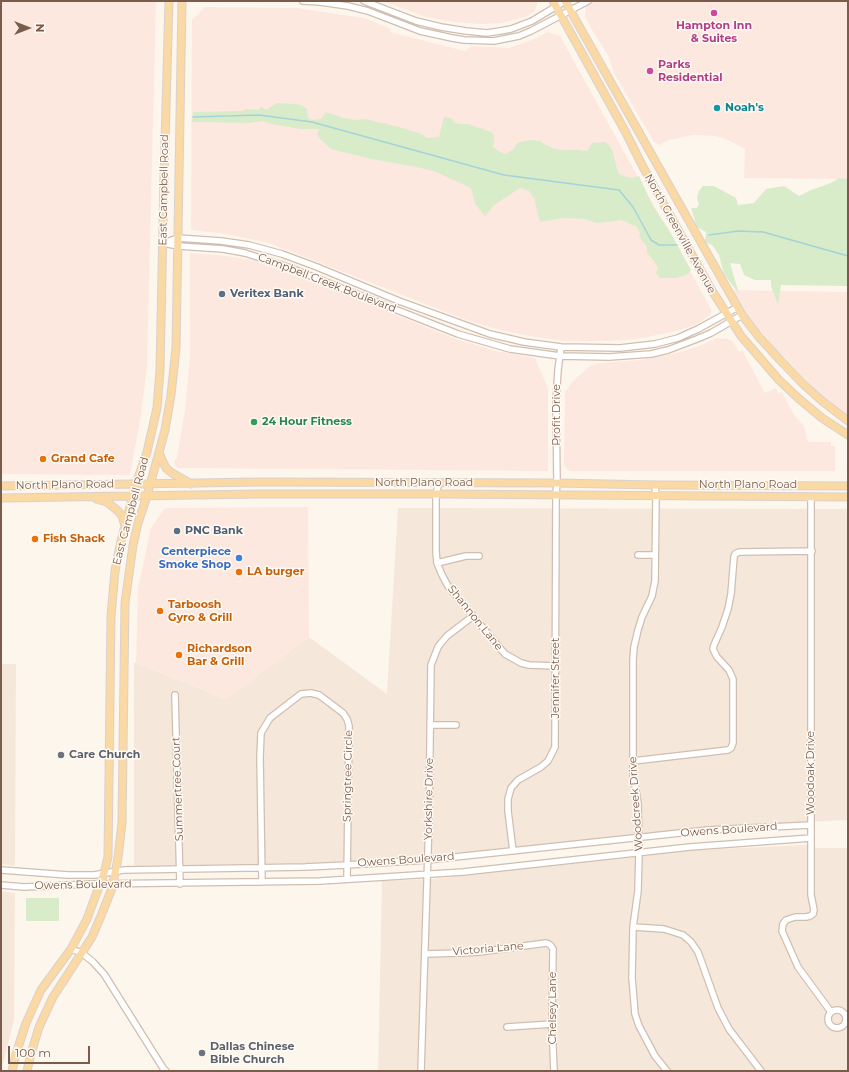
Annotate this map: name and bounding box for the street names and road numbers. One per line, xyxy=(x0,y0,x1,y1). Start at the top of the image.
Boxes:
street label: East Campbell Road xyxy=(156,134,172,246)
street label: North Greenville Avenue xyxy=(642,172,718,296)
street label: Campbell Creek Boulevard xyxy=(256,250,398,316)
street label: Profit Drive xyxy=(550,384,564,446)
street label: East Campbell Road xyxy=(110,455,152,567)
street label: North Plano Road xyxy=(375,476,473,490)
street label: North Plano Road xyxy=(16,478,114,492)
street label: North Plano Road xyxy=(699,478,797,492)
street label: Shannon Lane xyxy=(445,583,505,653)
street label: Jennifer Street xyxy=(549,638,563,718)
street label: Springtree Circle xyxy=(341,730,355,822)
street label: Woodoak Drive xyxy=(804,731,818,815)
street label: Summertree Court xyxy=(170,737,186,841)
street label: Woodcreek Drive xyxy=(626,756,646,852)
street label: Yorkshire Drive xyxy=(422,758,436,840)
street label: Owens Boulevard xyxy=(680,820,778,840)
street label: Owens Boulevard xyxy=(357,850,455,870)
street label: Owens Boulevard xyxy=(34,878,132,892)
street label: Victoria Lane xyxy=(452,939,524,959)
street label: Chelsey Lane xyxy=(546,972,560,1044)

